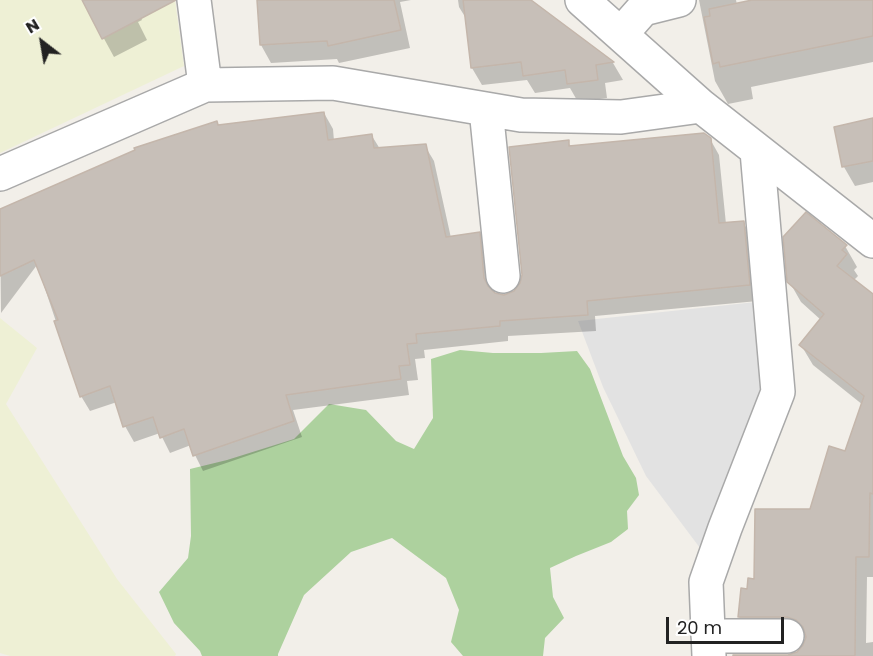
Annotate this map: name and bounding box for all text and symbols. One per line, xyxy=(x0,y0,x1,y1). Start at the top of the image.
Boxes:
north arrow xyxy=(12,12,72,72)
text: N xyxy=(21,13,44,39)
scale bar xyxy=(669,605,788,643)
text: 20 m xyxy=(677,615,722,640)

